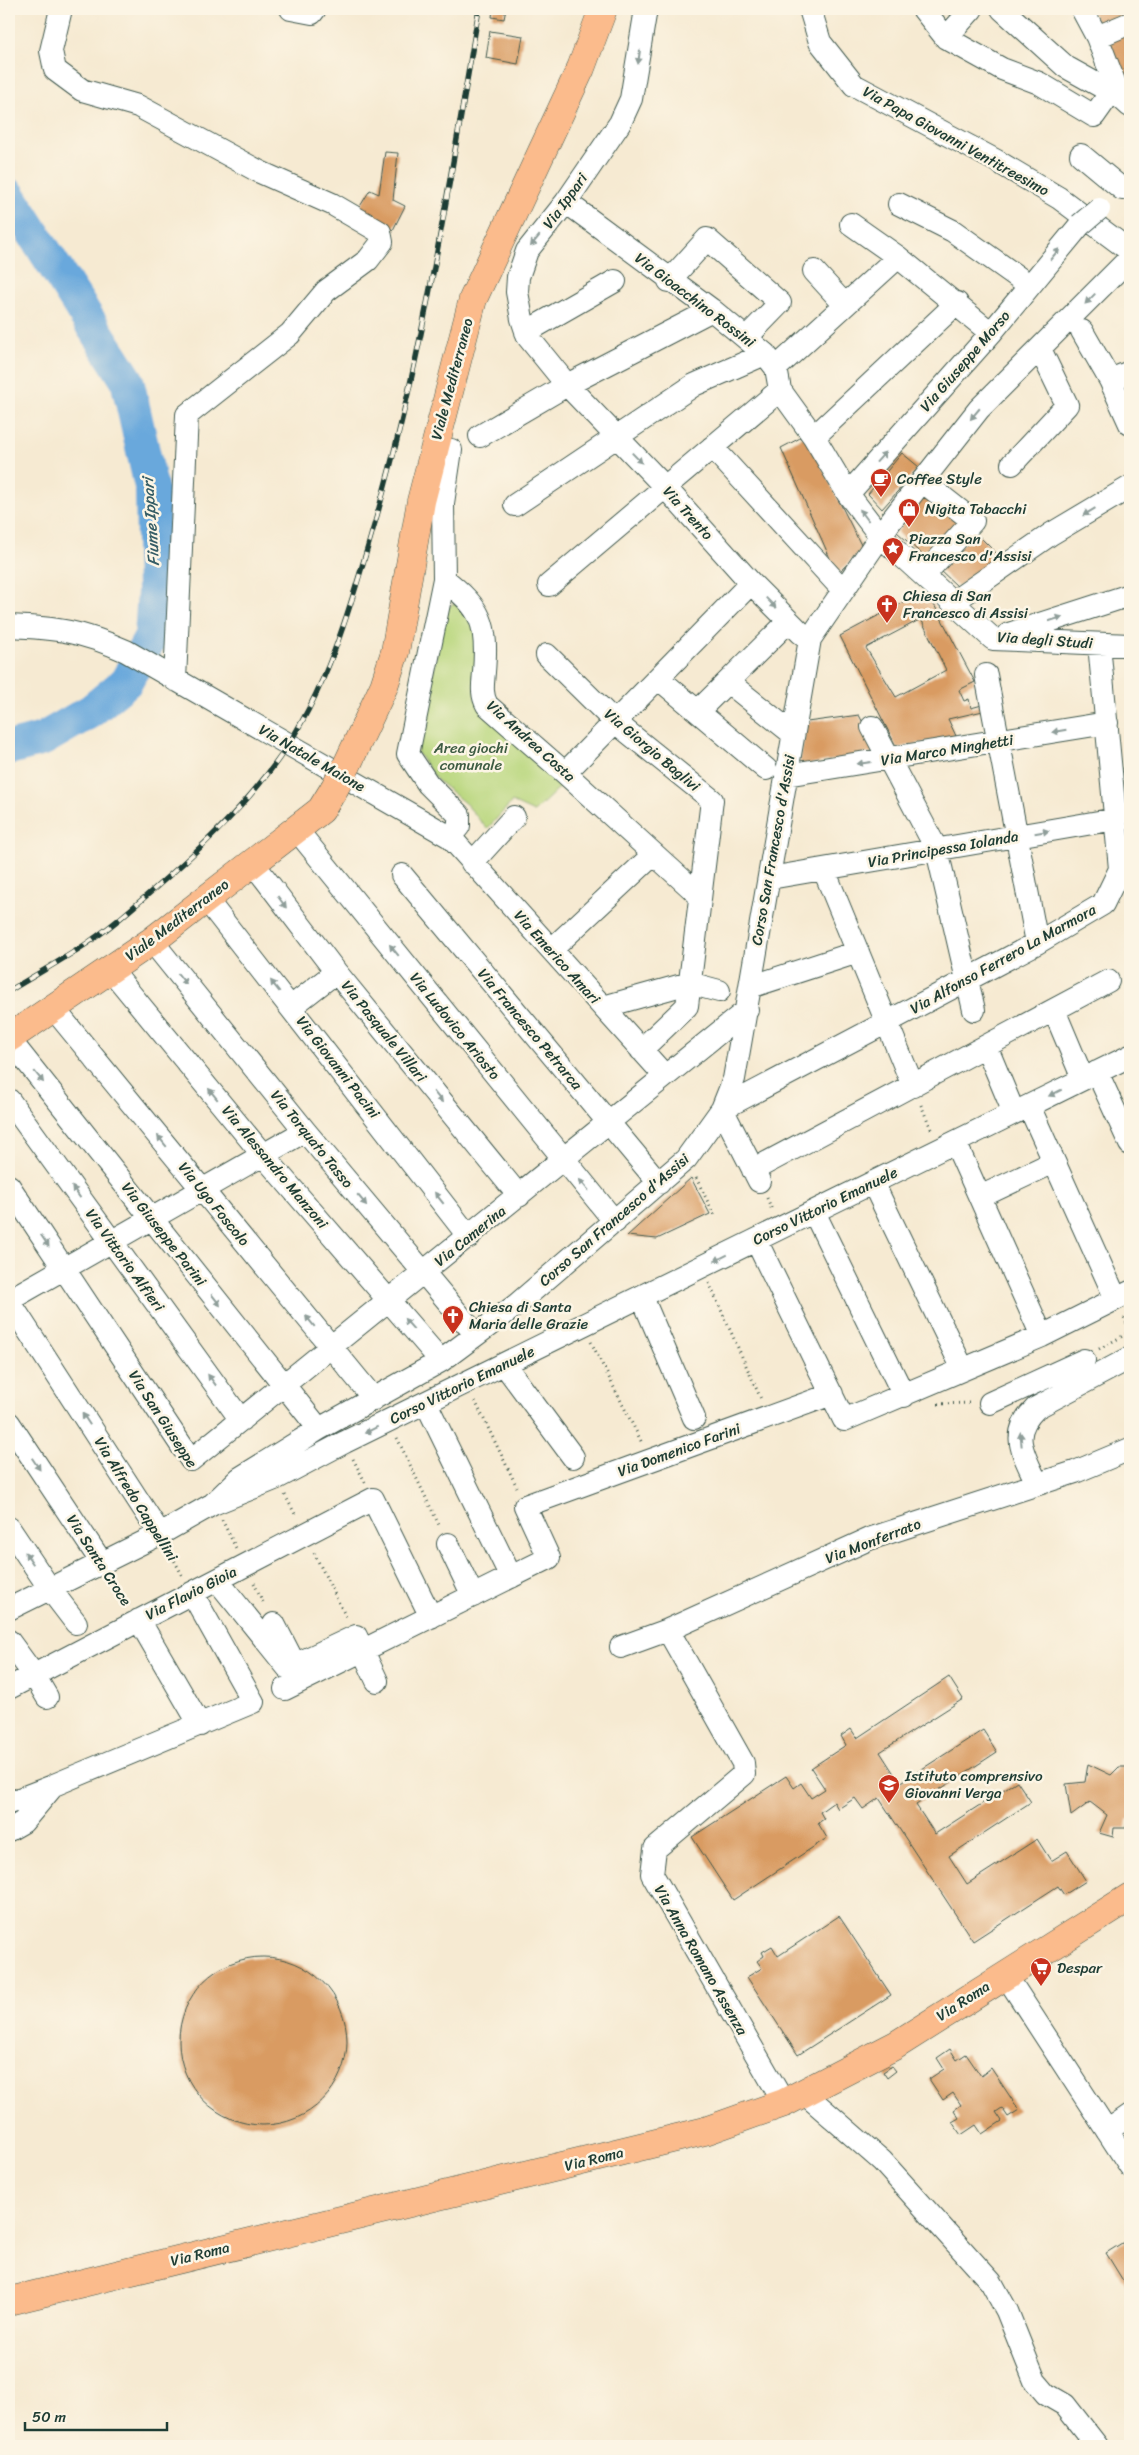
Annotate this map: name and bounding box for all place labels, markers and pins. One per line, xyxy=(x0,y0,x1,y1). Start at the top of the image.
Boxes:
place label: Coffee Style xyxy=(897,466,982,492)
cafe icon: Coffee Style xyxy=(869,467,893,498)
place label: Nigita Tabacchi xyxy=(925,496,1027,522)
shop icon: Nigita Tabacchi xyxy=(897,497,921,528)
place label: Piazza San Francesco d'Assisi xyxy=(909,526,1032,569)
place icon: Piazza San Francesco d'Assisi xyxy=(881,536,905,567)
place label: Chiesa di San Francesco di Assisi xyxy=(903,583,1029,626)
church icon: Chiesa di San Francesco di Assisi xyxy=(875,593,899,624)
place label: Chiesa di Santa Maria delle Grazie xyxy=(469,1294,589,1337)
church icon: Chiesa di Santa Maria delle Grazie xyxy=(441,1304,465,1335)
place label: Istituto comprensivo Giovanni Verga xyxy=(904,1763,1043,1806)
school or university icon: Istituto comprensivo Giovanni Verga xyxy=(877,1773,901,1804)
place label: Despar xyxy=(1057,1955,1103,1981)
supermarket icon: Despar xyxy=(1029,1956,1053,1987)

